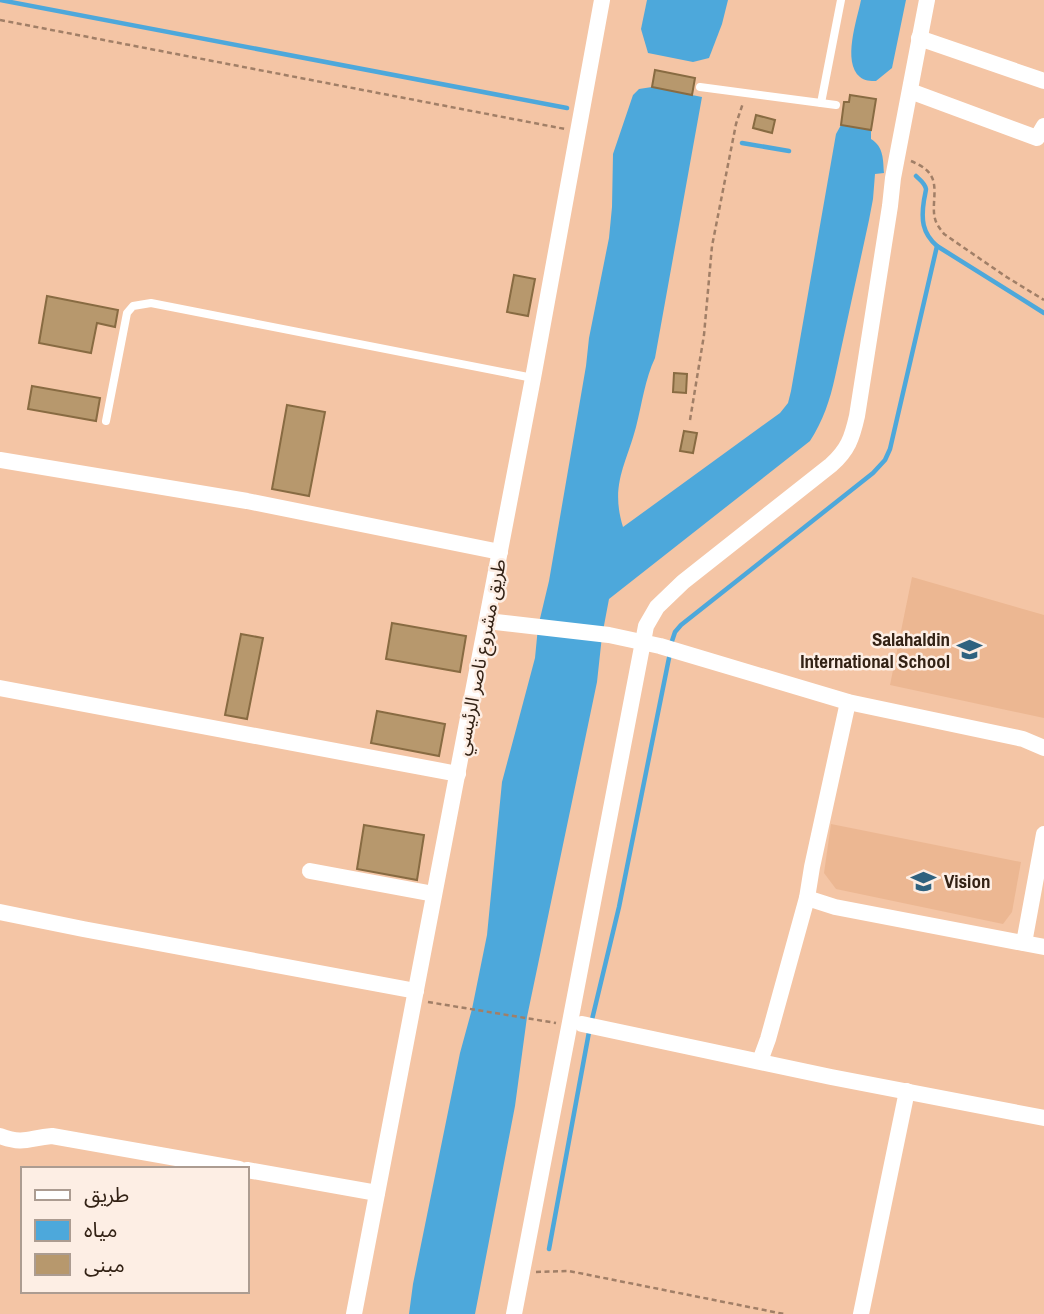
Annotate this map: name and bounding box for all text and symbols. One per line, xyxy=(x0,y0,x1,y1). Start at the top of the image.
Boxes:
street label: طريق مشروع ناصر الرئيسي xyxy=(448,556,514,758)
place label: Salahaldin International School xyxy=(800,626,950,674)
school or university icon: Salahaldin International School xyxy=(956,636,984,664)
school or university icon: Vision xyxy=(910,867,938,895)
place label: Vision xyxy=(944,868,991,894)
legend xyxy=(21,1167,248,1293)
text: طريق xyxy=(84,1180,129,1209)
text: مياه xyxy=(84,1215,117,1244)
text: مبنى xyxy=(84,1250,125,1279)

